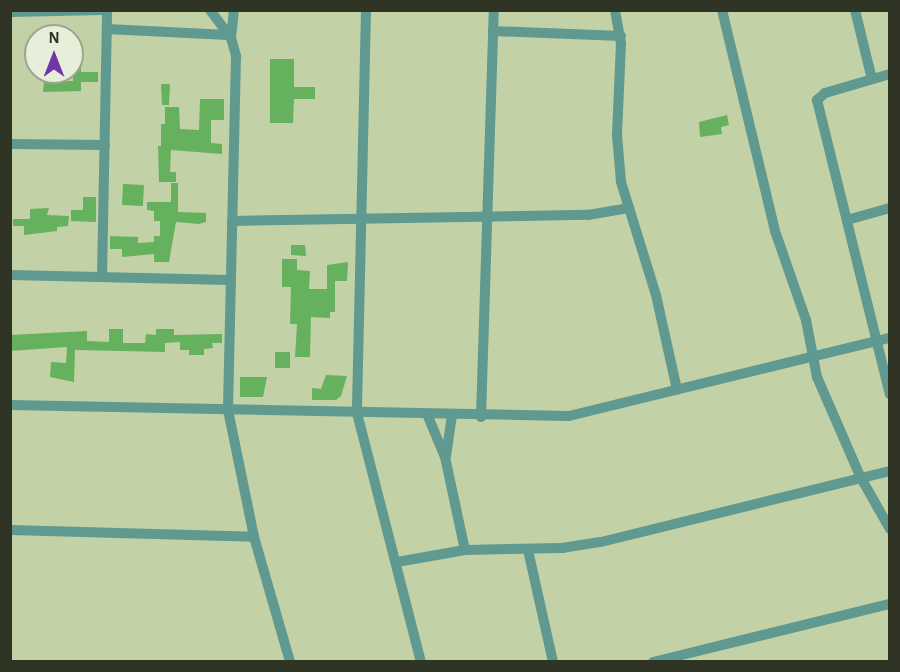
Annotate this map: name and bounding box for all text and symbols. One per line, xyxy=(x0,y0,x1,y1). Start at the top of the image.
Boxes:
north arrow xyxy=(24,24,84,84)
text: N xyxy=(48,30,60,46)

